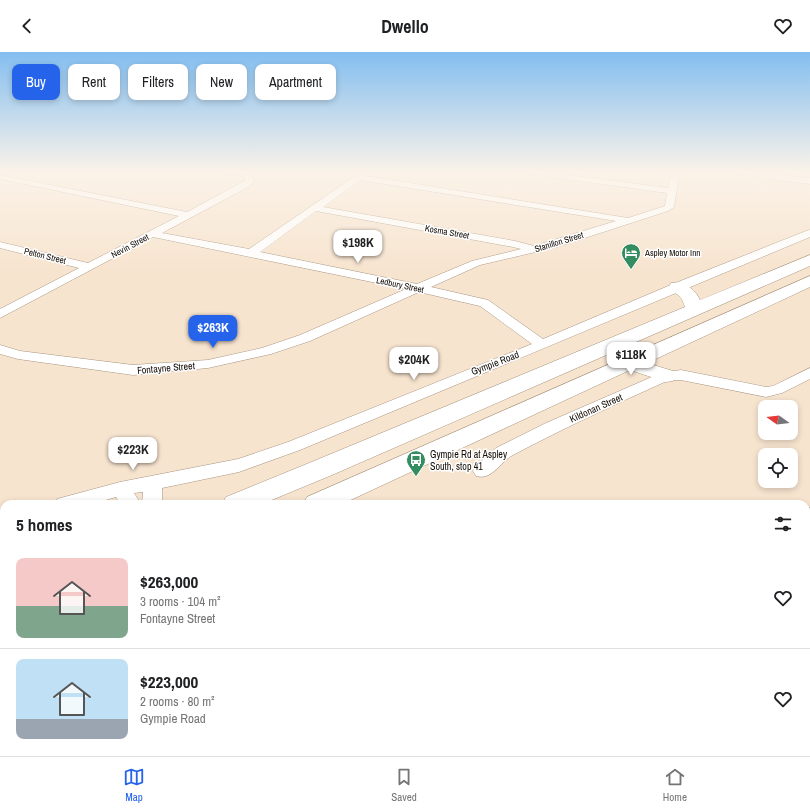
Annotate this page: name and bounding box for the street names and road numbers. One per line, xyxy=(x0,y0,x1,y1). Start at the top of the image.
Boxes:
street label: Kosma Street xyxy=(424,222,470,242)
street label: Stanillon Street xyxy=(533,229,585,255)
street label: Nevin Street xyxy=(109,231,151,261)
street label: Pelton Street xyxy=(23,245,67,267)
street label: Ledbury Street xyxy=(375,274,425,296)
street label: Gympie Road xyxy=(469,348,521,378)
street label: Fontayne Street xyxy=(137,359,196,377)
street label: Kildonan Street xyxy=(568,390,625,425)

